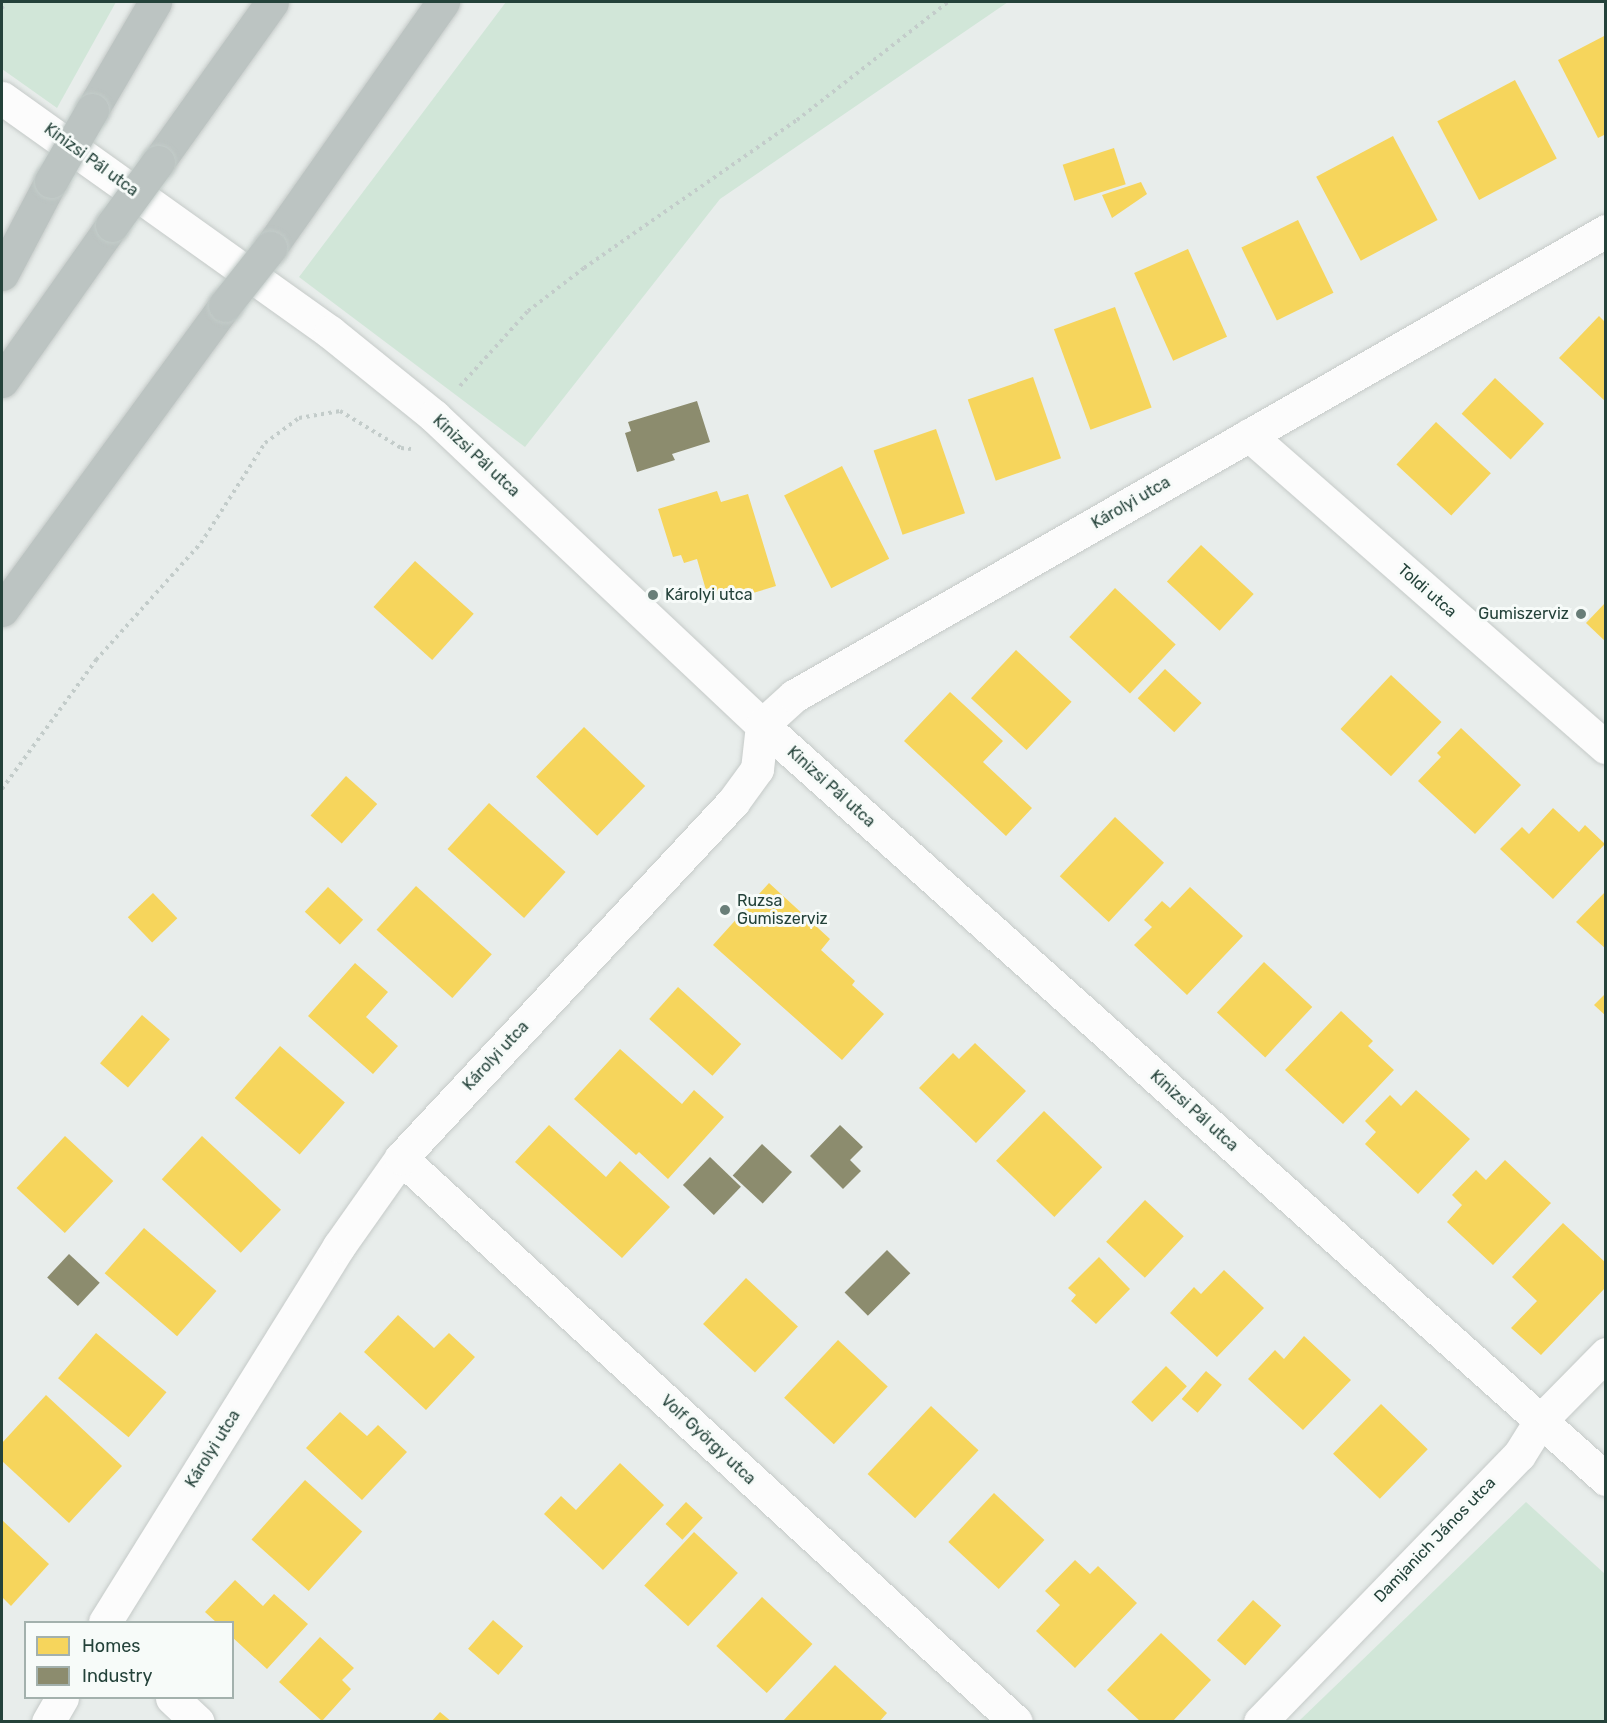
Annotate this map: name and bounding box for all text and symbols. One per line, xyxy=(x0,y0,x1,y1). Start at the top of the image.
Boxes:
street label: Kinizsi Pál utca xyxy=(40,119,142,201)
street label: Kinizsi Pál utca xyxy=(429,411,523,501)
street label: Károlyi utca xyxy=(1088,473,1174,533)
street label: Toldi utca xyxy=(1394,560,1460,622)
place label: Károlyi utca xyxy=(665,585,753,605)
marker: Károlyi utca xyxy=(646,588,660,602)
place label: Gumiszerviz xyxy=(1478,604,1569,624)
marker: Gumiszerviz xyxy=(1574,607,1588,621)
street label: Kinizsi Pál utca xyxy=(783,743,879,831)
place label: Ruzsa Gumiszerviz xyxy=(737,891,828,929)
marker: Ruzsa Gumiszerviz xyxy=(718,903,732,917)
street label: Károlyi utca xyxy=(459,1017,533,1095)
street label: Kinizsi Pál utca xyxy=(1146,1067,1242,1155)
street label: Volf György utca xyxy=(656,1391,760,1489)
street label: Károlyi utca xyxy=(182,1407,244,1491)
street label: Damjanich János utca xyxy=(1370,1473,1500,1607)
legend xyxy=(24,1621,234,1699)
text: Homes xyxy=(82,1635,140,1657)
text: Industry xyxy=(82,1665,152,1687)

